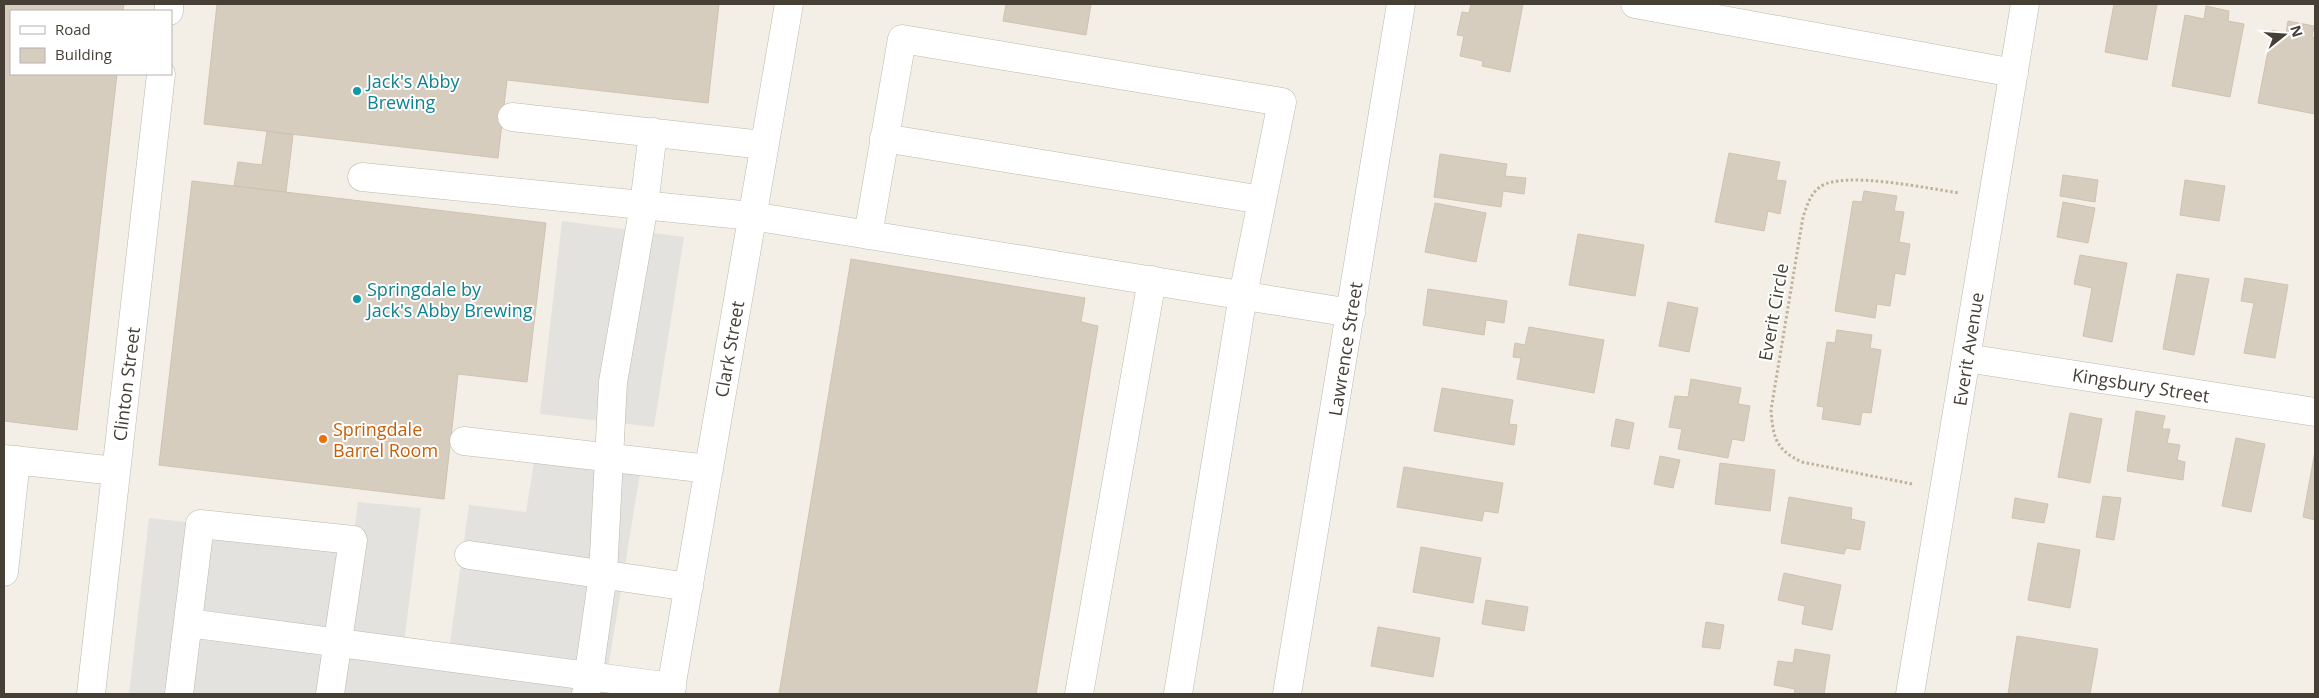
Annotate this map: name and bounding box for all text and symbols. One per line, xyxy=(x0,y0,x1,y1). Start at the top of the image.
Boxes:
legend xyxy=(10,10,172,75)
north arrow xyxy=(2259,10,2309,60)
text: Road xyxy=(55,19,91,39)
text: N xyxy=(2286,23,2308,39)
text: Building xyxy=(55,44,112,64)
place label: Jack's Abby Brewing xyxy=(365,69,461,114)
marker: Jack's Abby Brewing xyxy=(351,85,363,97)
street label: Everit Circle xyxy=(1753,261,1793,363)
place label: Springdale by Jack's Abby Brewing xyxy=(365,277,533,322)
street label: Lawrence Street xyxy=(1323,280,1367,418)
street label: Everit Avenue xyxy=(1947,290,1989,408)
marker: Springdale by Jack's Abby Brewing xyxy=(351,293,363,305)
street label: Clark Street xyxy=(709,299,749,399)
street label: Clinton Street xyxy=(107,326,145,442)
street label: Kingsbury Street xyxy=(2071,362,2211,408)
place label: Springdale Barrel Room xyxy=(333,417,438,462)
marker: Springdale Barrel Room xyxy=(317,433,329,445)

